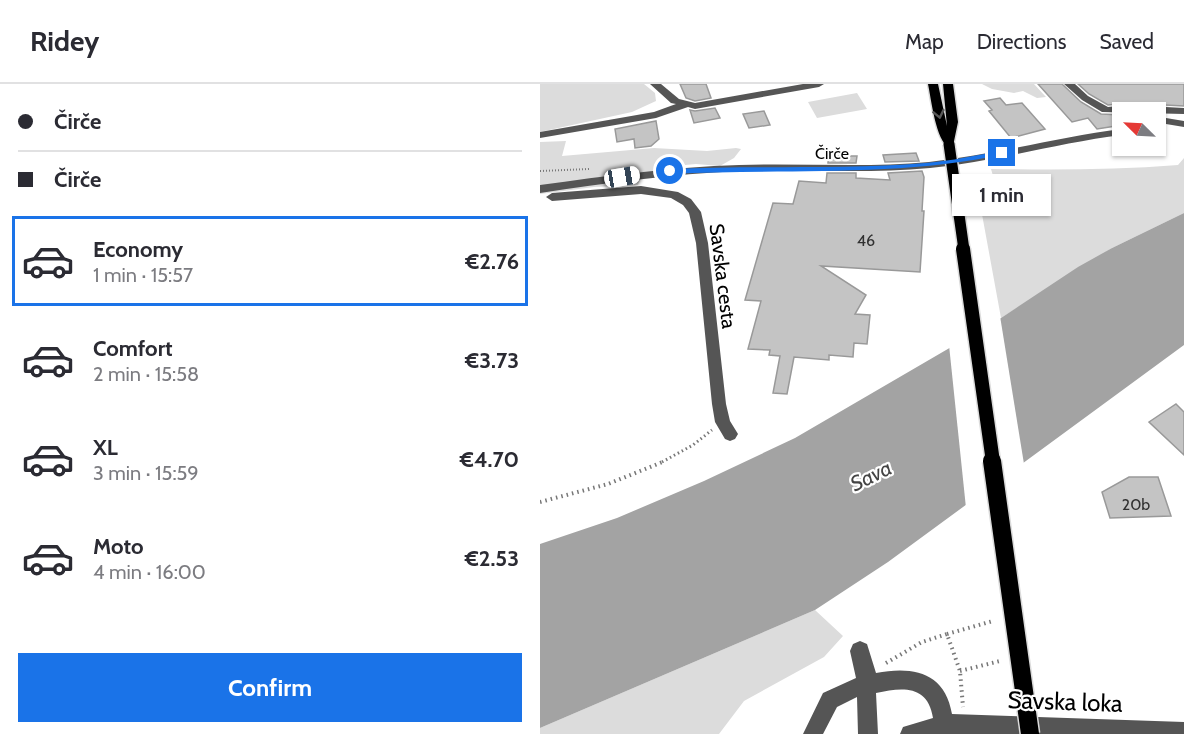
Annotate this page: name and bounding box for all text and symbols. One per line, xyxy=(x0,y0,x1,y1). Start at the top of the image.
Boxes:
text: Ridey xyxy=(30,24,99,58)
text: Map xyxy=(905,29,944,54)
text: Directions xyxy=(977,29,1066,54)
text: Saved xyxy=(1099,29,1154,54)
north arrow xyxy=(1112,102,1166,156)
map controls xyxy=(1112,102,1166,156)
text: Čirče xyxy=(54,108,101,135)
one-way arrow xyxy=(932,109,945,119)
route end xyxy=(988,139,1015,166)
street label: Čirče xyxy=(815,144,849,163)
route start xyxy=(656,157,683,184)
car xyxy=(603,165,641,189)
text: Čirče xyxy=(54,166,101,193)
callout: 1 min xyxy=(952,174,1052,216)
text: 1 min xyxy=(979,183,1024,207)
street label: Savska cesta xyxy=(705,222,741,330)
house number: 46 xyxy=(857,231,875,250)
icon: car xyxy=(21,234,75,288)
text: Economy xyxy=(93,236,183,263)
text: €2.76 xyxy=(465,248,519,275)
text: 1 min · 15:57 xyxy=(93,263,193,287)
icon: car xyxy=(21,333,75,387)
text: Comfort xyxy=(93,335,172,362)
text: €3.73 xyxy=(465,347,519,374)
text: 2 min · 15:58 xyxy=(93,362,199,386)
icon: car xyxy=(21,432,75,486)
text: XL xyxy=(93,434,118,461)
text: €4.70 xyxy=(460,446,519,473)
water label: Sava xyxy=(846,455,896,496)
text: 3 min · 15:59 xyxy=(93,461,199,485)
house number: 20b xyxy=(1122,495,1150,514)
icon: car xyxy=(21,531,75,585)
text: Moto xyxy=(93,533,144,560)
text: €2.53 xyxy=(465,545,519,572)
text: 4 min · 16:00 xyxy=(93,560,206,584)
button: Confirm xyxy=(18,653,522,722)
street label: Savska loka xyxy=(1007,685,1124,718)

